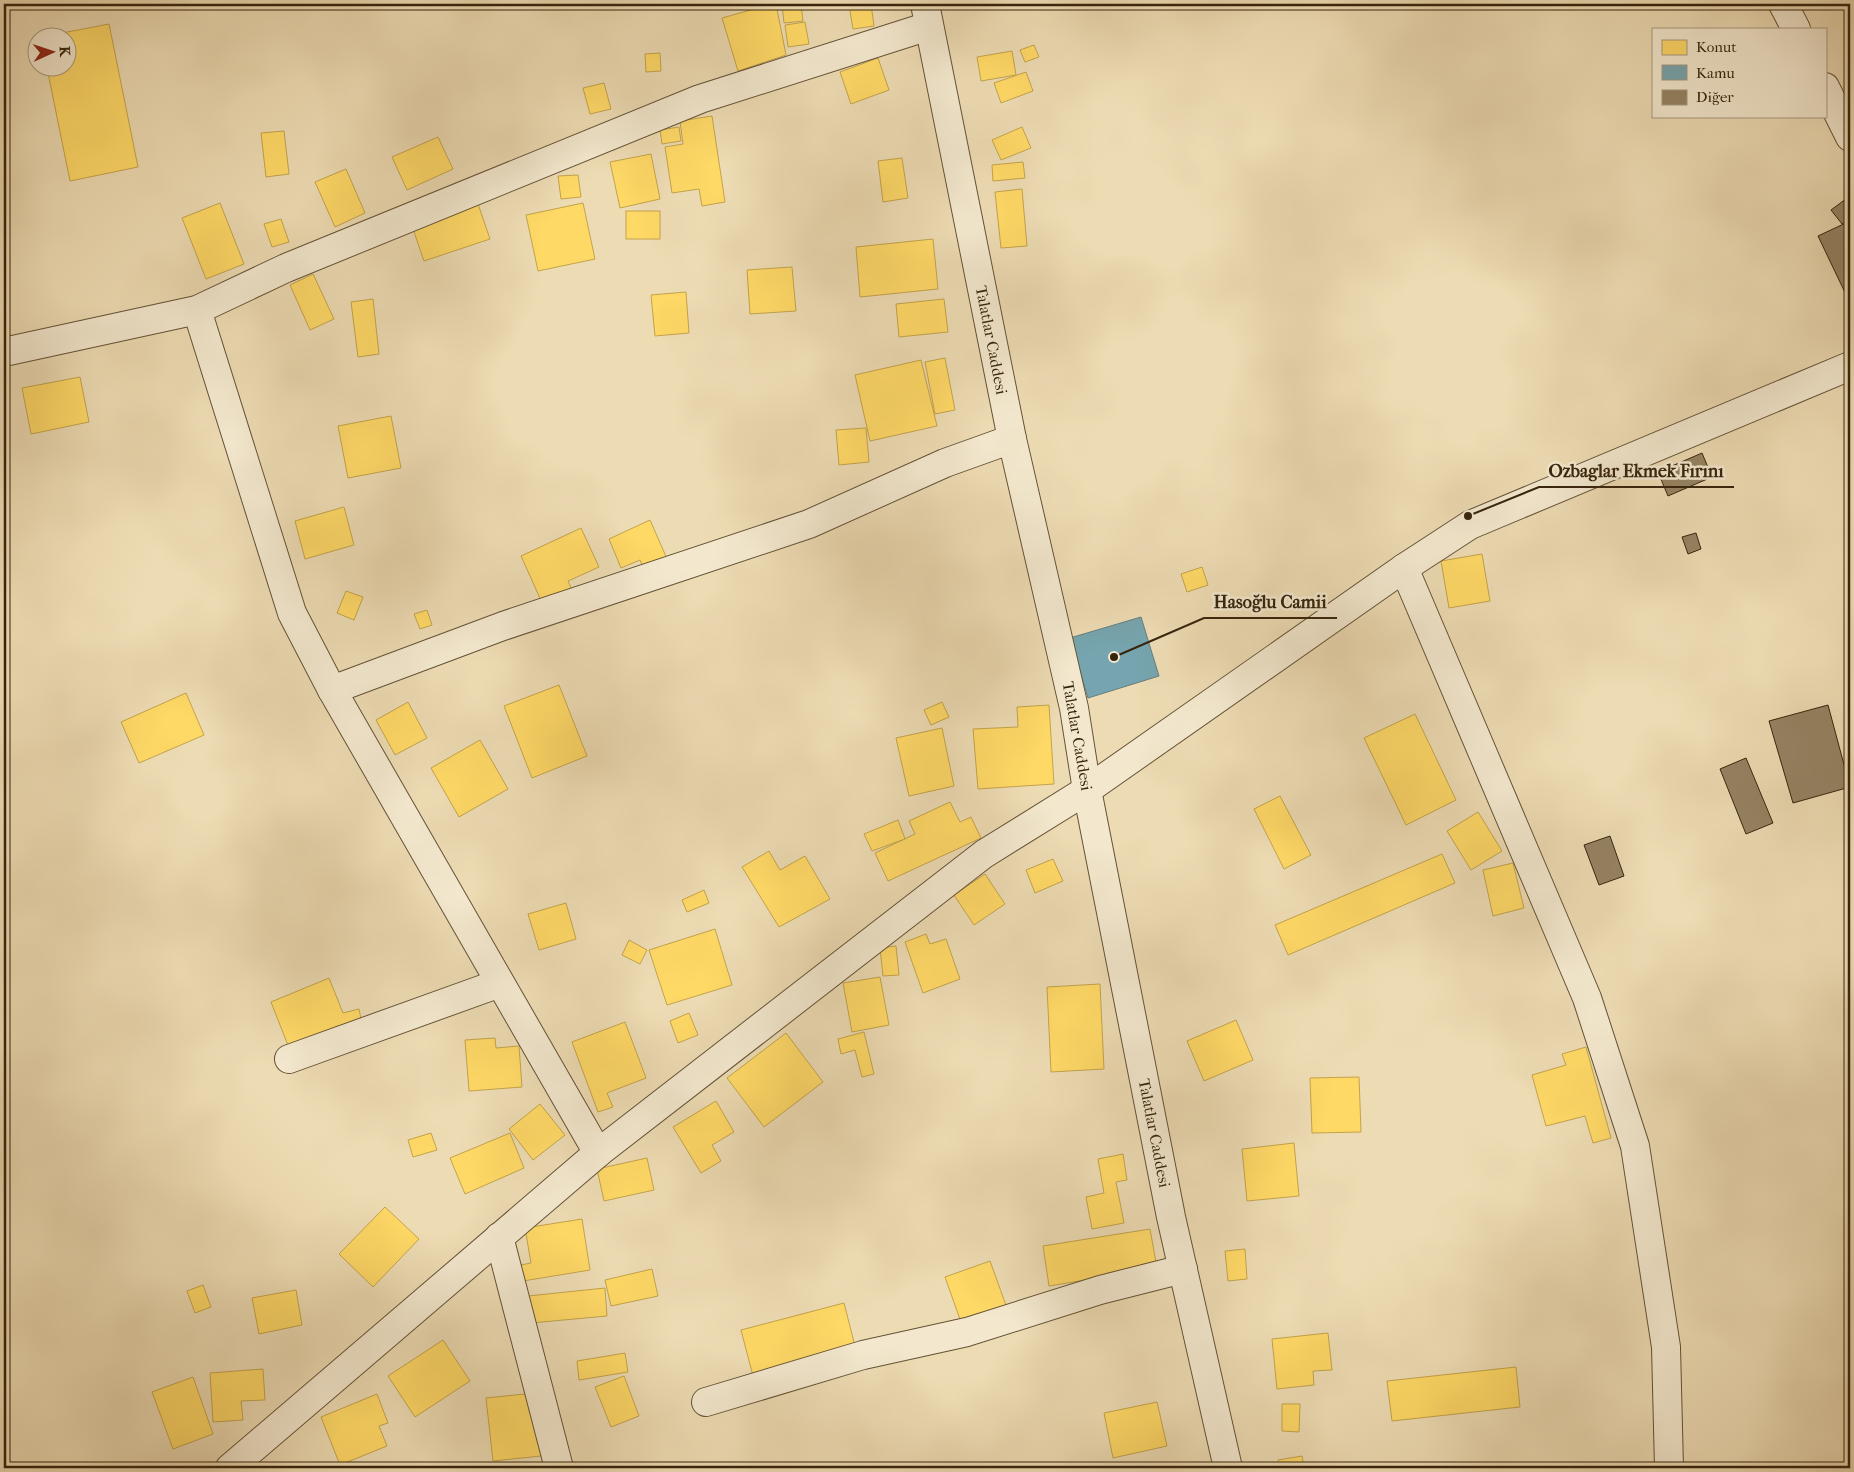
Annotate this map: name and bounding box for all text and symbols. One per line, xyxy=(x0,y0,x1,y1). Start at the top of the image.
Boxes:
north arrow xyxy=(28,28,78,78)
legend xyxy=(1652,28,1826,118)
text: Konut xyxy=(1696,38,1737,56)
text: K xyxy=(56,46,73,58)
text: Kamu xyxy=(1696,64,1735,82)
text: Diğer xyxy=(1696,88,1734,106)
street label: Talatlar Caddesi xyxy=(972,284,1011,396)
callout: Ozbaglar Ekmek Fırını xyxy=(1539,454,1734,487)
text: Ozbaglar Ekmek Fırını xyxy=(1548,461,1724,482)
callout: Hasoğlu Camii xyxy=(1204,585,1337,618)
text: Hasoğlu Camii xyxy=(1214,592,1327,613)
street label: Talatlar Caddesi xyxy=(1059,680,1097,792)
street label: Talatlar Caddesi xyxy=(1135,1077,1174,1189)

